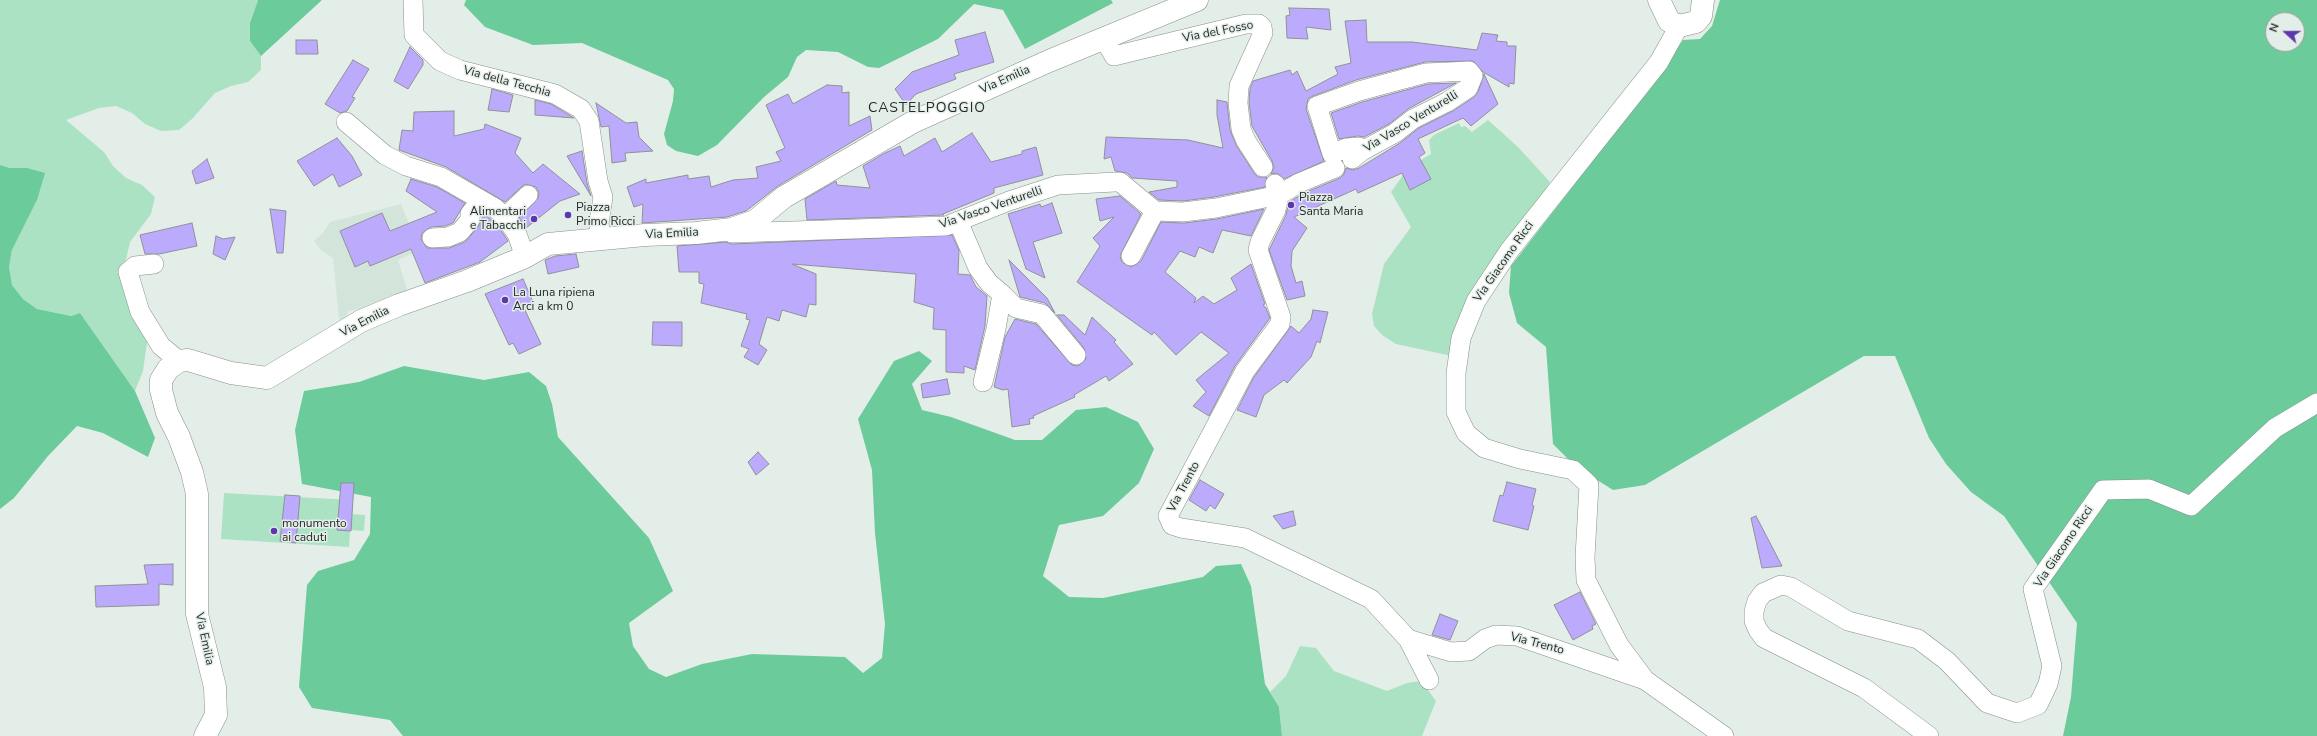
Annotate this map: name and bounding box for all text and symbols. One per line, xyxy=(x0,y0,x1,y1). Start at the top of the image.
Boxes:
north arrow xyxy=(2265,12,2305,52)
street label: Via del Fosso xyxy=(1181,18,1255,46)
text: N xyxy=(2266,21,2283,34)
street label: Via della Tecchia xyxy=(462,63,552,101)
street label: Via Emilia xyxy=(978,63,1032,97)
street label: Via Vasco Venturelli xyxy=(1361,88,1461,156)
district label: CASTELPOGGIO xyxy=(868,101,986,117)
street label: Via Vasco Venturelli xyxy=(938,184,1044,232)
place label: Piazza Santa Maria xyxy=(1299,191,1363,219)
marker: Piazza Santa Maria xyxy=(1286,200,1296,210)
place label: Piazza Primo Ricci xyxy=(576,201,635,229)
place label: Alimentari e Tabacchi xyxy=(470,205,526,233)
marker: Piazza Primo Ricci xyxy=(563,210,573,220)
marker: Alimentari e Tabacchi xyxy=(529,214,539,224)
street label: Via Giacomo Ricci xyxy=(1471,219,1537,305)
street label: Via Emilia xyxy=(645,225,699,243)
place label: La Luna ripiena Arci a km 0 xyxy=(513,286,595,314)
marker: La Luna ripiena Arci a km 0 xyxy=(500,295,510,305)
street label: Via Emilia xyxy=(338,303,392,341)
street label: Via Trento xyxy=(1165,459,1203,515)
street label: Via Giacomo Ricci xyxy=(2031,504,2097,590)
place label: monumento ai caduti xyxy=(282,517,347,545)
marker: monumento ai caduti xyxy=(269,526,279,536)
street label: Via Emilia xyxy=(191,611,217,667)
street label: Via Trento xyxy=(1509,630,1565,658)

